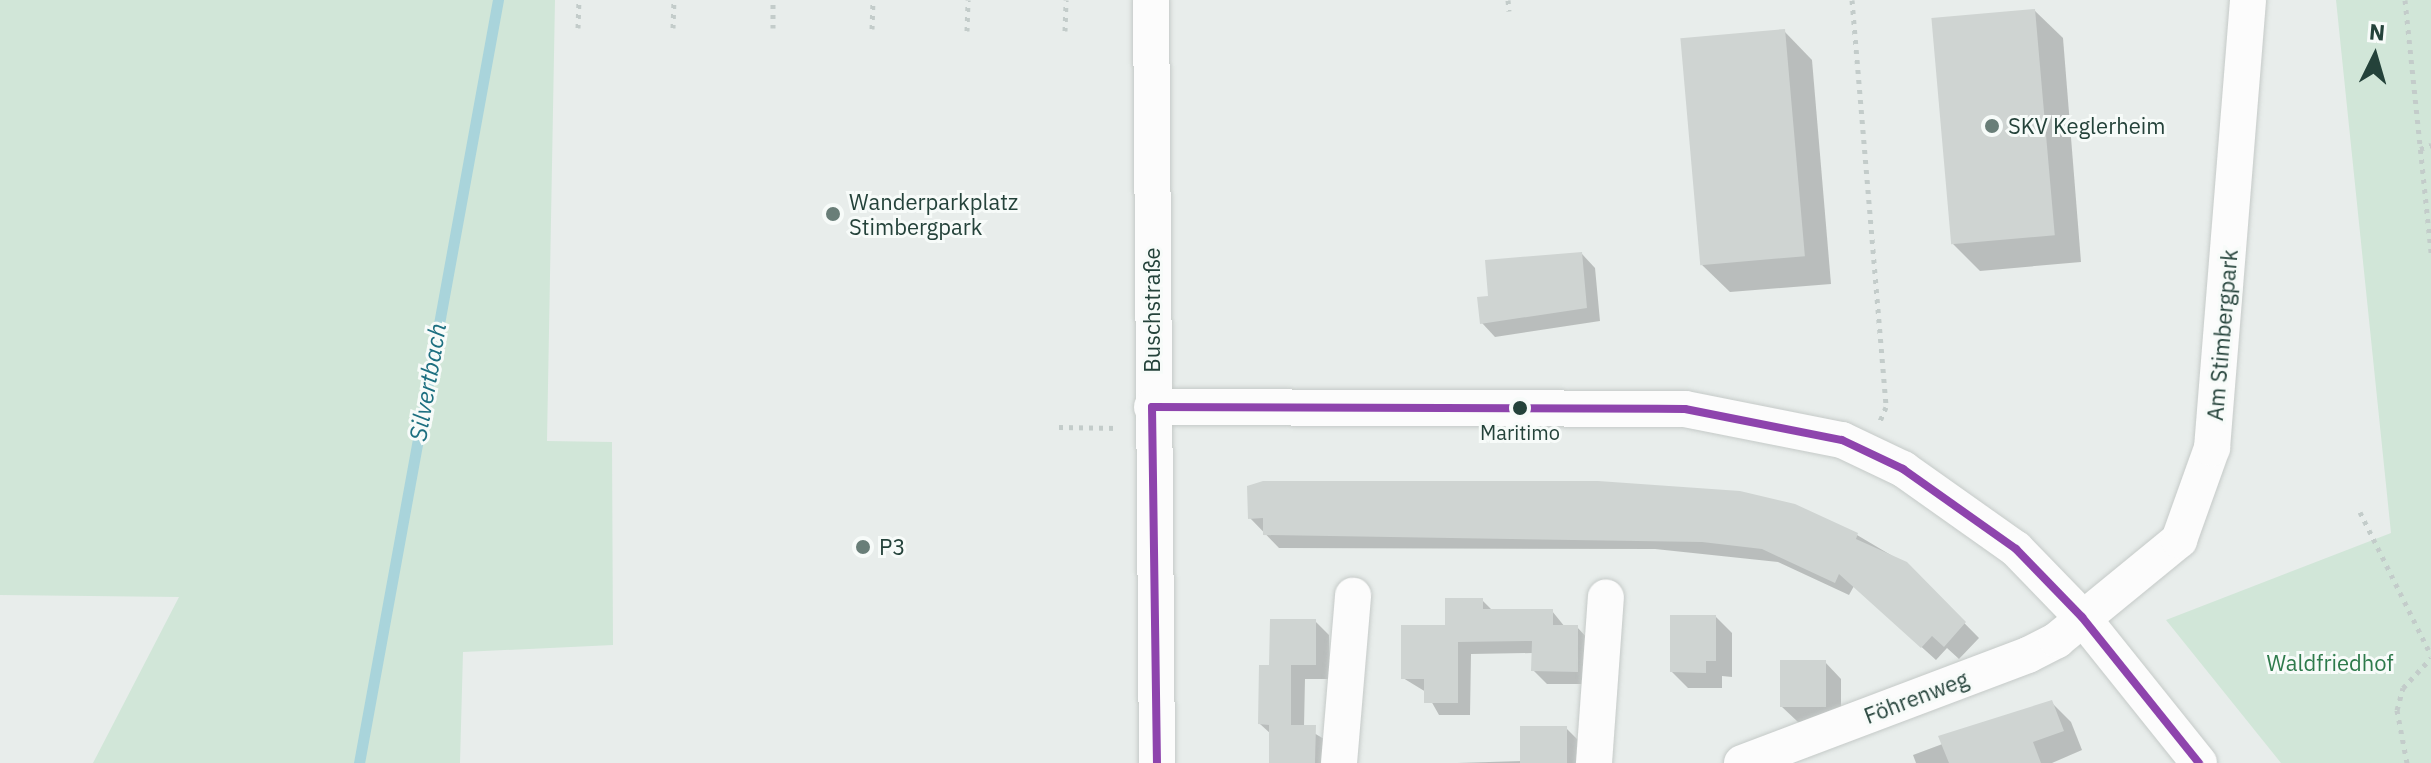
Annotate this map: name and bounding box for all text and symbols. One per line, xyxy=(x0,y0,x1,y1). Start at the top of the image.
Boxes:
north arrow xyxy=(2335,16,2415,96)
text: N xyxy=(2368,16,2386,47)
place label: SKV Keglerheim xyxy=(2008,113,2165,139)
marker: SKV Keglerheim xyxy=(1983,117,2001,135)
place label: Wanderparkplatz Stimbergpark xyxy=(849,188,1018,240)
marker: Wanderparkplatz Stimbergpark xyxy=(824,205,842,223)
street label: Buschstraße xyxy=(1139,247,1165,373)
street label: Am Stimbergpark xyxy=(2201,248,2243,422)
water label: Silvertbach xyxy=(403,321,453,443)
marker: Maritimo xyxy=(1512,400,1528,416)
place label: Maritimo xyxy=(1480,420,1560,444)
place label: P3 xyxy=(879,534,906,560)
marker: P3 xyxy=(854,538,872,556)
park label: Waldfriedhof xyxy=(2266,650,2394,676)
street label: Föhrenweg xyxy=(1860,665,1972,729)

